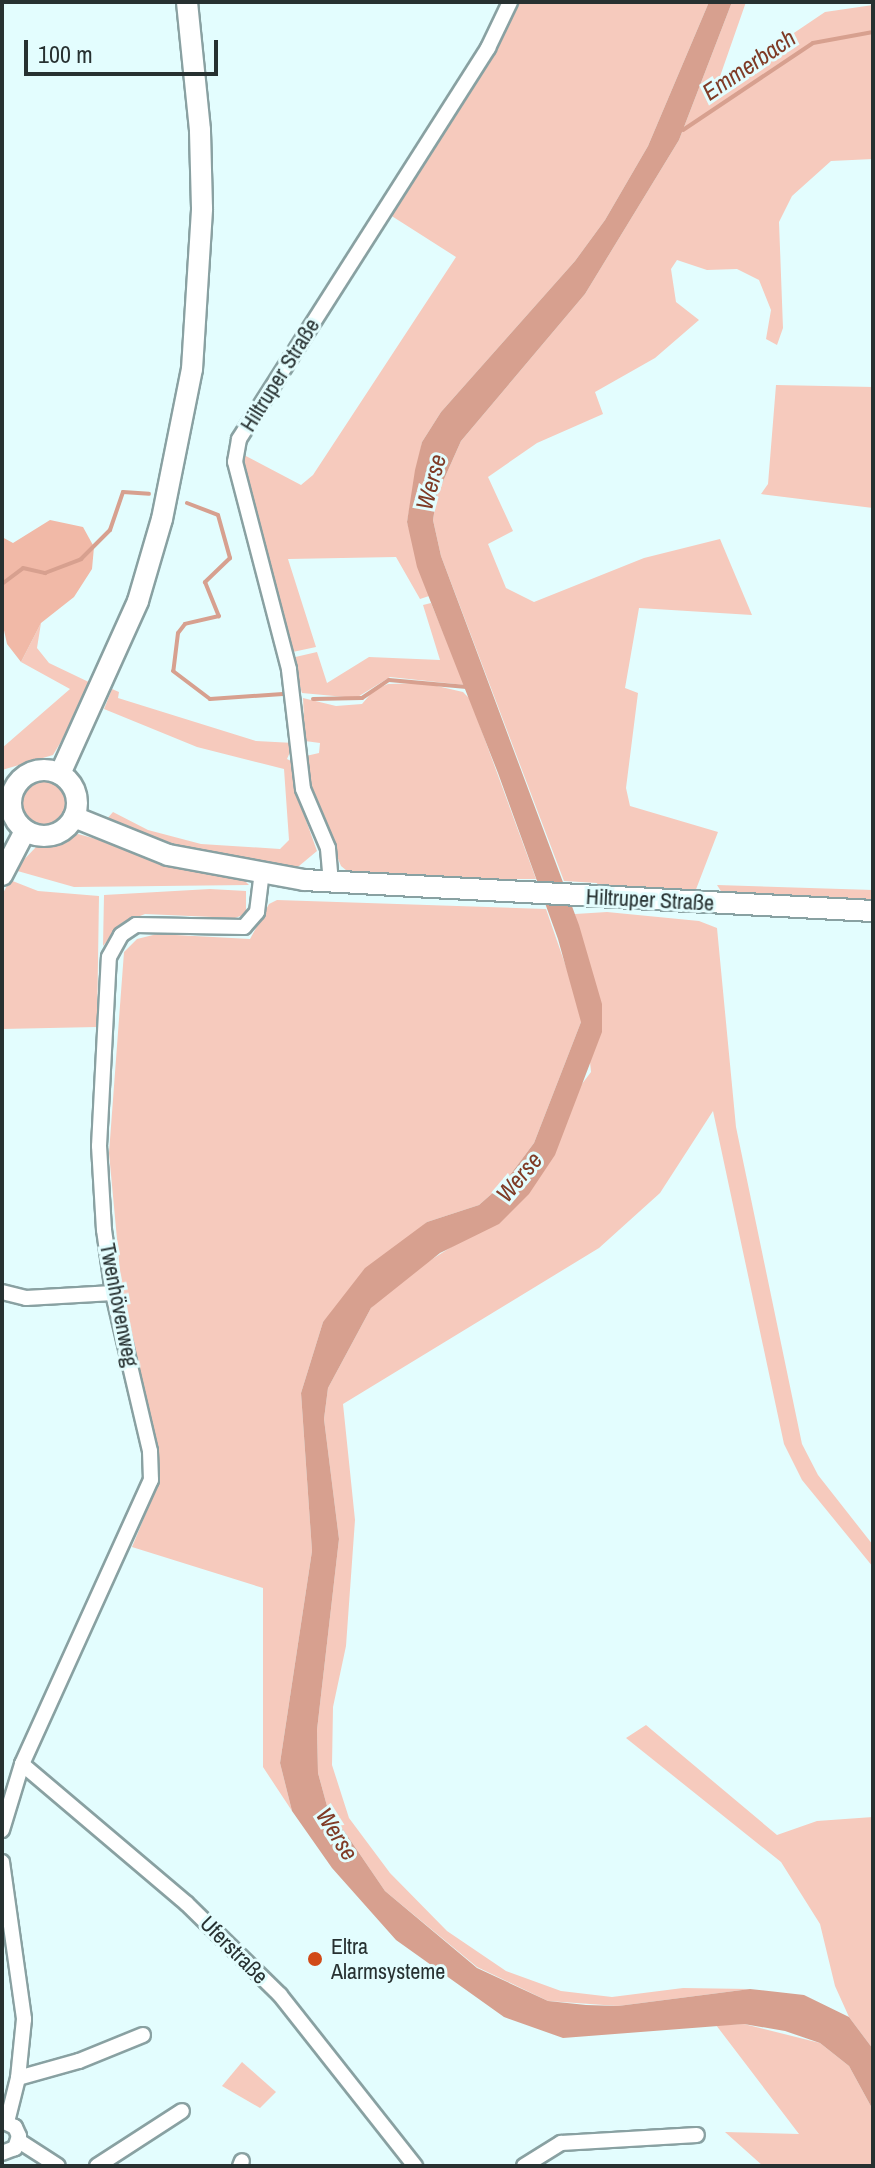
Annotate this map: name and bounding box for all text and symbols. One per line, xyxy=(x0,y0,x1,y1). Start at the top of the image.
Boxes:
water label: Emmerbach xyxy=(697,23,801,107)
scale bar xyxy=(28,24,222,74)
text: 100 m xyxy=(38,38,93,70)
street label: Hiltruper Straße xyxy=(235,314,325,436)
water label: Werse xyxy=(410,451,452,513)
street label: Hiltruper Straße xyxy=(585,883,715,917)
water label: Werse xyxy=(490,1146,548,1208)
street label: Twenhövenweg xyxy=(94,1241,144,1369)
water label: Werse xyxy=(310,1802,364,1866)
street label: Uferstraße xyxy=(195,1911,273,1989)
place label: Eltra Alarmsysteme xyxy=(331,1933,445,1984)
marker: Eltra Alarmsysteme xyxy=(306,1950,324,1968)

